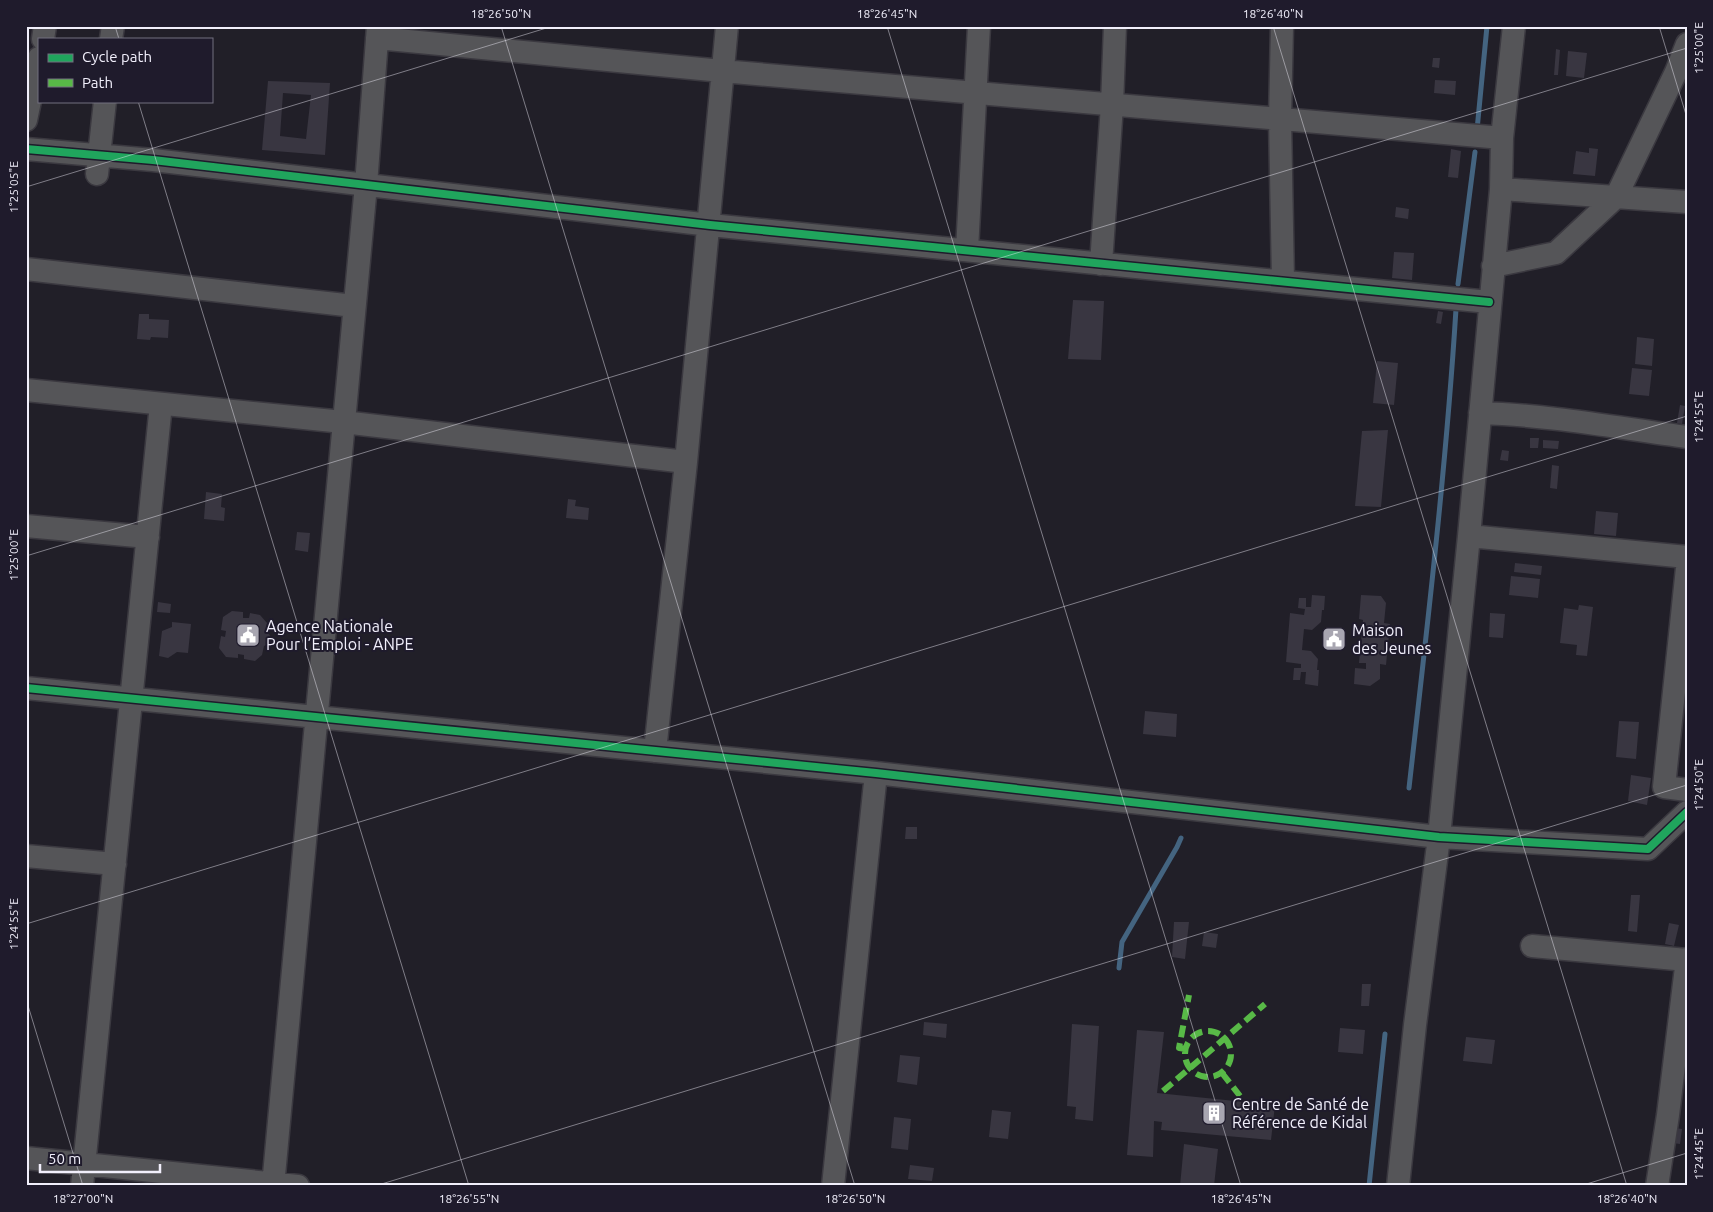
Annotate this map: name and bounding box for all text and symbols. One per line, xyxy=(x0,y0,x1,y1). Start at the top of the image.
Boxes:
text: 18°26'50"N xyxy=(471,7,531,20)
text: 18°26'45"N xyxy=(857,7,917,20)
text: 18°26'40"N xyxy=(1243,7,1303,20)
text: 1°25'00"E xyxy=(1692,22,1705,74)
legend xyxy=(38,38,212,102)
text: Cycle path xyxy=(82,48,152,65)
text: Path xyxy=(82,74,113,91)
text: 1°25'05"E xyxy=(7,161,20,213)
text: 1°24'55"E xyxy=(1692,391,1705,443)
text: 1°25'00"E xyxy=(7,529,20,581)
place label: Agence Nationale Pour l’Emploi - ANPE xyxy=(266,617,413,653)
place label: Maison des Jeunes xyxy=(1352,621,1432,657)
public building icon: Agence Nationale Pour l’Emploi - ANPE xyxy=(235,622,261,648)
public building icon: Maison des Jeunes xyxy=(1321,626,1347,652)
text: 1°24'50"E xyxy=(1692,759,1705,811)
text: 1°24'55"E xyxy=(7,898,20,950)
place label: Centre de Santé de Référence de Kidal xyxy=(1232,1095,1369,1131)
building icon: Centre de Santé de Référence de Kidal xyxy=(1201,1100,1227,1126)
text: 1°24'45"E xyxy=(1692,1128,1705,1180)
scale bar xyxy=(40,1142,160,1174)
text: 50 m xyxy=(48,1150,81,1167)
text: 18°27'00"N xyxy=(53,1192,113,1205)
text: 18°26'55"N xyxy=(439,1192,499,1205)
text: 18°26'50"N xyxy=(825,1192,885,1205)
text: 18°26'45"N xyxy=(1211,1192,1271,1205)
text: 18°26'40"N xyxy=(1597,1192,1657,1205)

